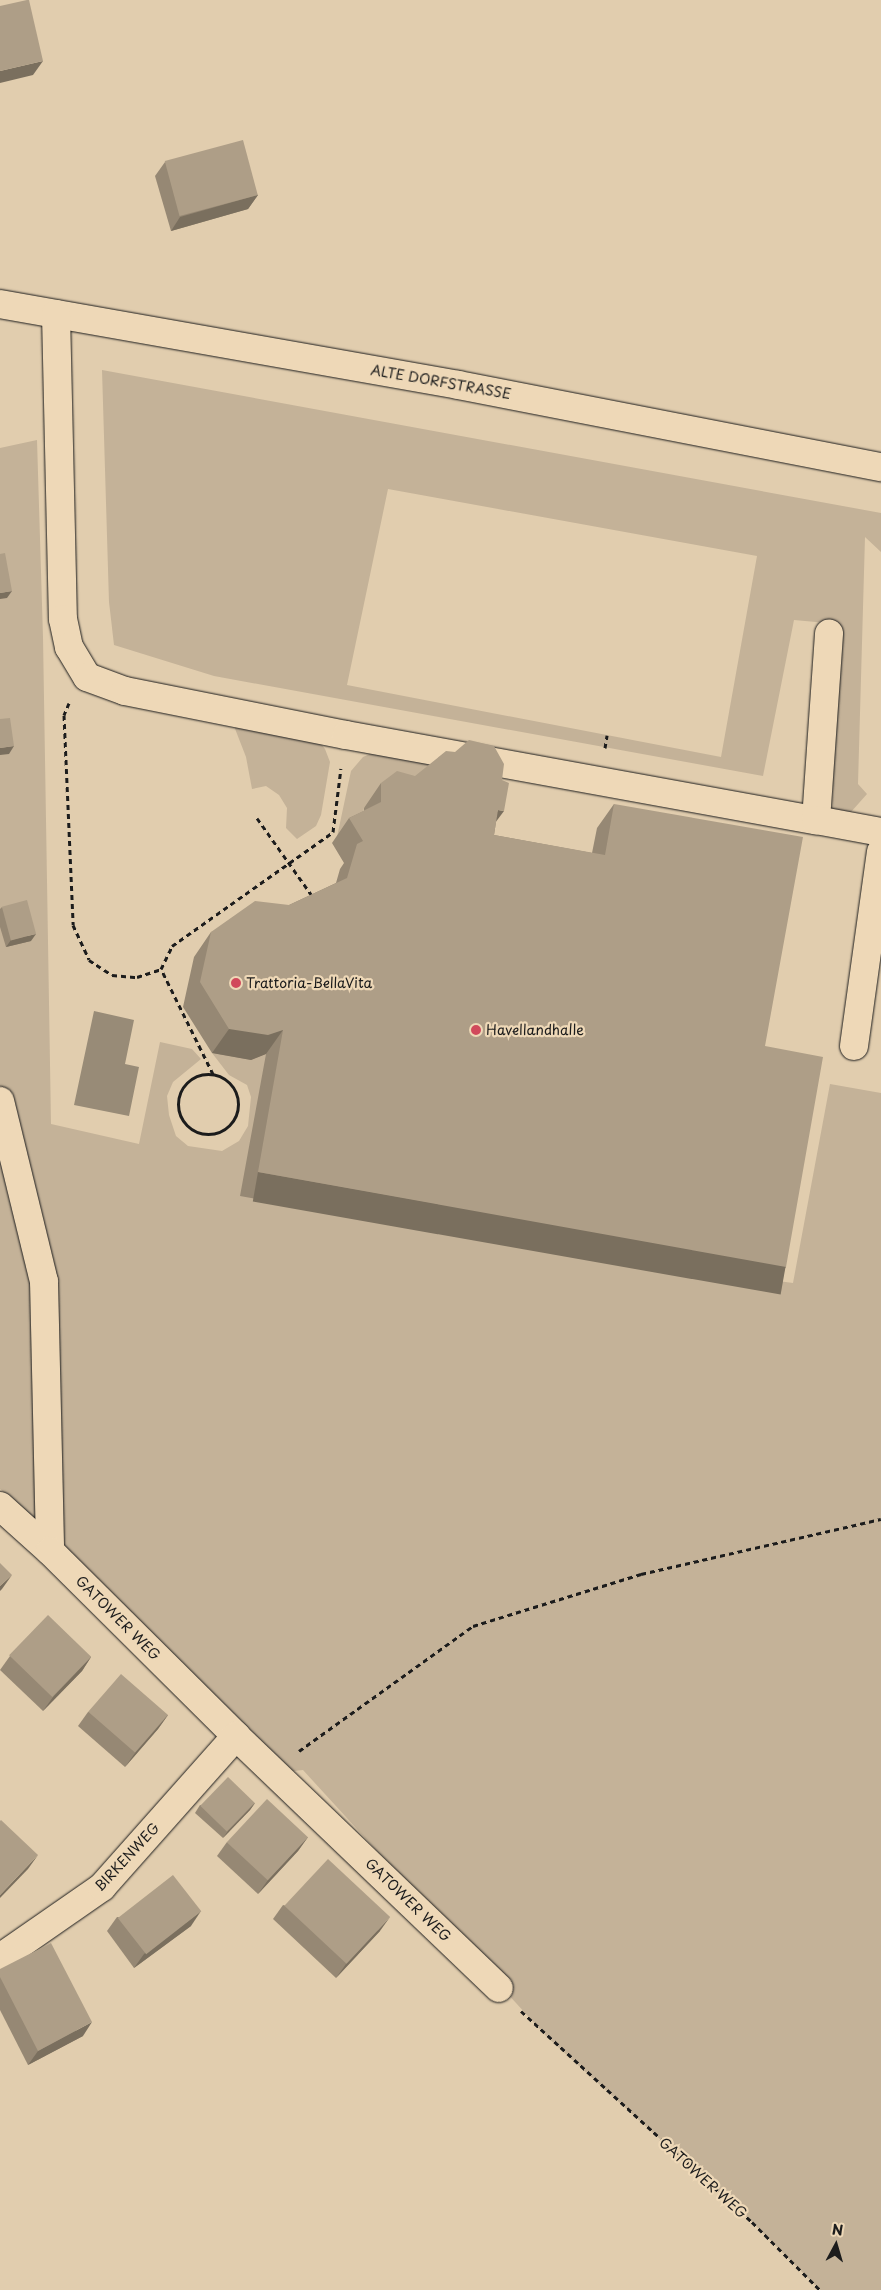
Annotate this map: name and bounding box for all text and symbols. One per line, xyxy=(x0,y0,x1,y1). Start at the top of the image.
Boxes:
street label: ALTE DORFSTRASSE xyxy=(369,361,513,403)
place label: Trattoria-BellaVita xyxy=(246,975,372,991)
marker: Trattoria-BellaVita xyxy=(230,977,242,989)
place label: Havellandhalle xyxy=(486,1022,584,1038)
marker: Havellandhalle xyxy=(470,1024,482,1036)
street label: GATOWER WEG xyxy=(72,1572,164,1664)
street label: BIRKENWEG xyxy=(91,1819,163,1895)
street label: GATOWER WEG xyxy=(362,1855,454,1945)
street label: GATOWER WEG xyxy=(656,2134,750,2222)
text: N xyxy=(831,2219,844,2241)
north arrow xyxy=(811,2220,861,2270)

